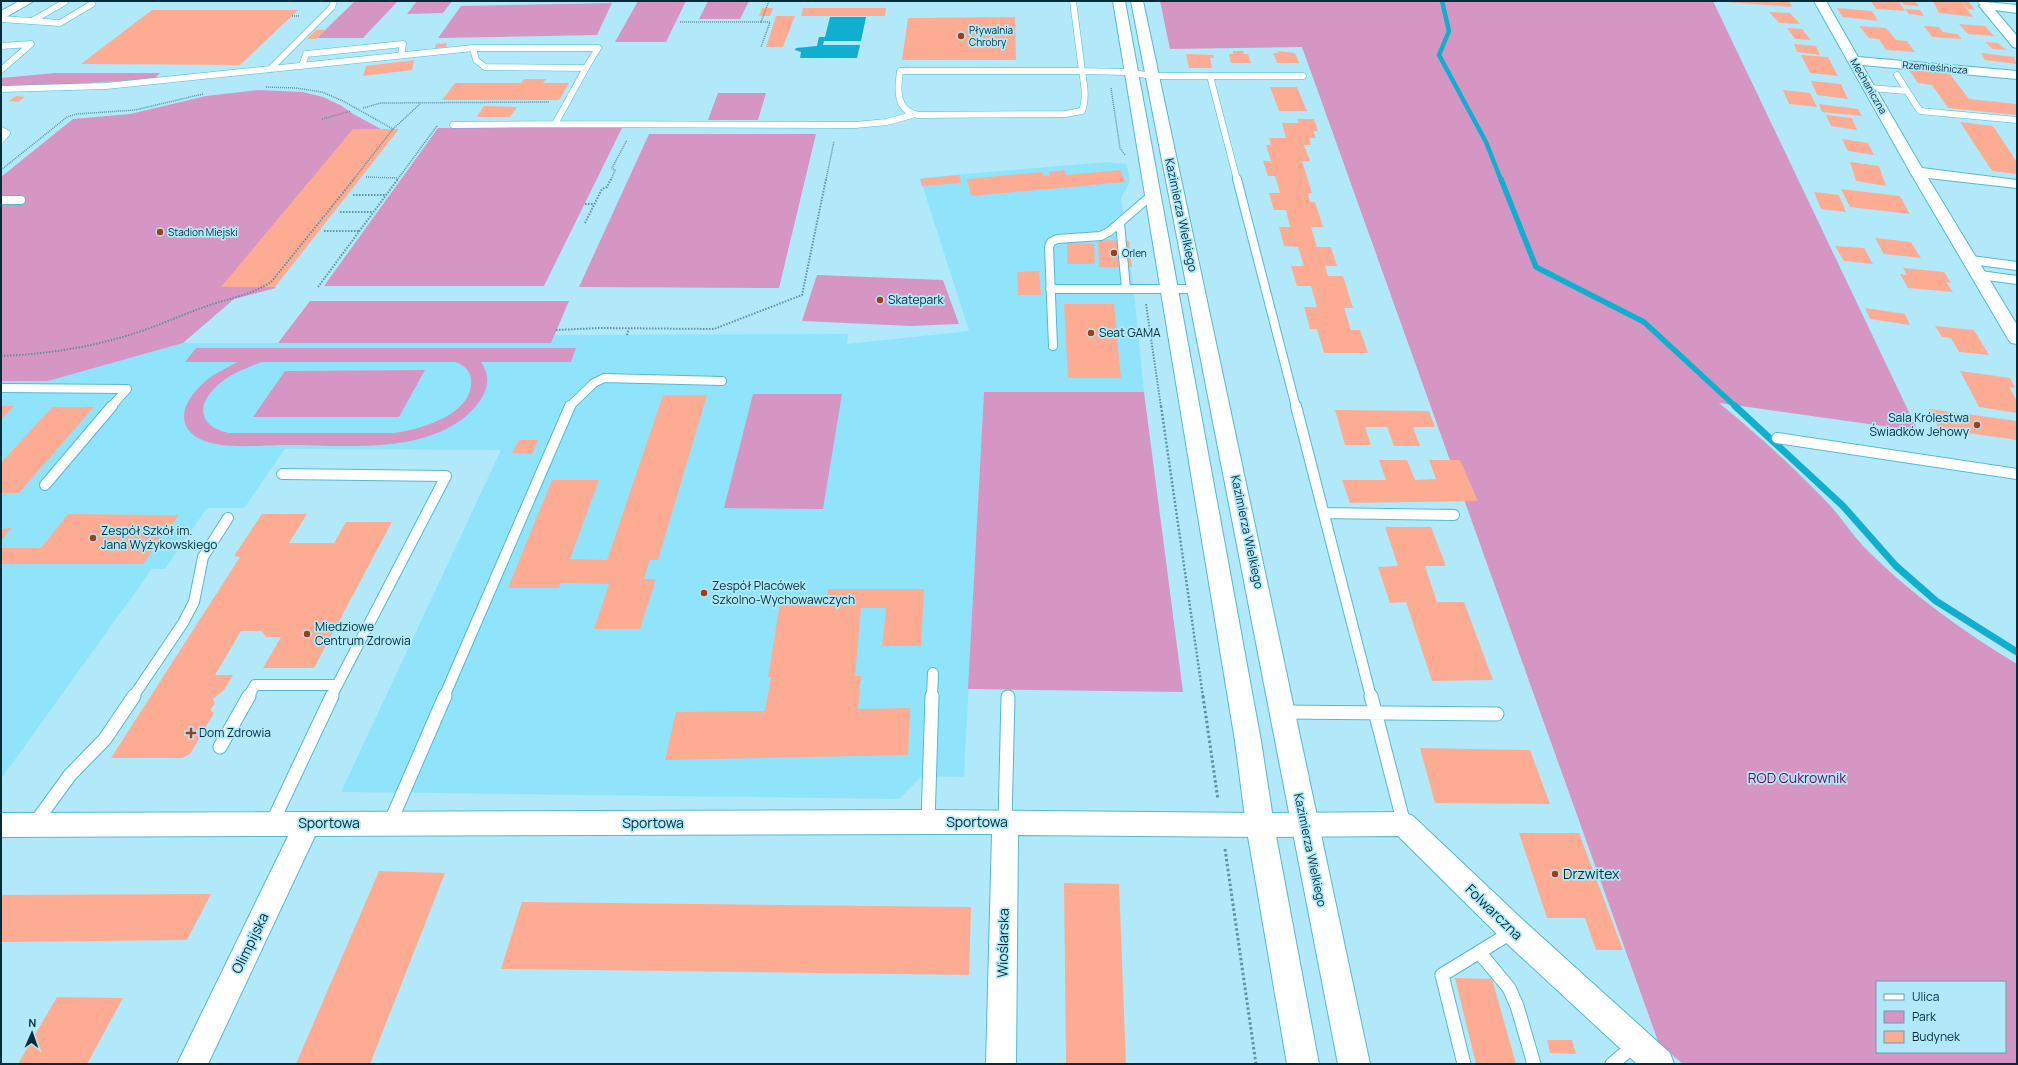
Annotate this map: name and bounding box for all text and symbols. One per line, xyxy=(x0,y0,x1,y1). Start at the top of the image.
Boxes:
place label: Pływalnia Chrobry xyxy=(969,23,1013,49)
marker: Pływalnia Chrobry xyxy=(956,31,966,41)
street label: Mechaniczna xyxy=(1847,56,1891,116)
street label: Rzemieślnicza xyxy=(1902,57,1968,77)
street label: Kazimierza Wielkiego xyxy=(1161,156,1202,273)
place label: Stadion Miejski xyxy=(168,225,237,239)
marker: Stadion Miejski xyxy=(155,227,165,237)
place label: Orlen xyxy=(1122,246,1147,260)
marker: Orlen xyxy=(1109,248,1119,258)
place label: Skatepark xyxy=(888,291,945,308)
marker: Skatepark xyxy=(875,295,885,305)
place label: Seat GAMA xyxy=(1099,324,1161,341)
marker: Seat GAMA xyxy=(1086,328,1096,338)
place label: Sala Królestwa Świadków Jehowy xyxy=(1869,409,1970,440)
marker: Sala Królestwa Świadków Jehowy xyxy=(1972,420,1982,430)
street label: Kazimierza Wielkiego xyxy=(1227,473,1268,590)
place label: Zespół Szkół im. Jana Wyżykowskiego xyxy=(101,522,217,553)
marker: Zespół Szkół im. Jana Wyżykowskiego xyxy=(88,533,98,543)
place label: Zespół Placówek Szkolno-Wychowawczych xyxy=(712,577,855,608)
marker: Zespół Placówek Szkolno-Wychowawczych xyxy=(699,588,709,598)
place label: Miedziowe Centrum Zdrowia xyxy=(315,618,411,649)
marker: Miedziowe Centrum Zdrowia xyxy=(302,629,312,639)
place label: Dom Zdrowia xyxy=(199,724,271,741)
marker: Dom Zdrowia xyxy=(186,728,196,738)
park label: ROD Cukrownik xyxy=(1748,768,1847,787)
street label: Kazimierza Wielkiego xyxy=(1290,791,1331,908)
street label: Sportowa xyxy=(946,812,1008,831)
street label: Sportowa xyxy=(298,813,360,832)
street label: Sportowa xyxy=(622,813,684,832)
place label: Drzwitex xyxy=(1563,864,1620,883)
marker: Drzwitex xyxy=(1550,869,1560,879)
street label: Folwarczna xyxy=(1462,880,1527,944)
street label: Wioślarska xyxy=(992,908,1013,978)
street label: Olimpijska xyxy=(227,909,272,976)
legend xyxy=(1876,981,2006,1053)
text: Ulica xyxy=(1912,988,1939,1005)
text: Park xyxy=(1912,1008,1937,1025)
north arrow xyxy=(12,1013,52,1053)
text: N xyxy=(28,1015,37,1030)
text: Budynek xyxy=(1912,1028,1961,1045)

